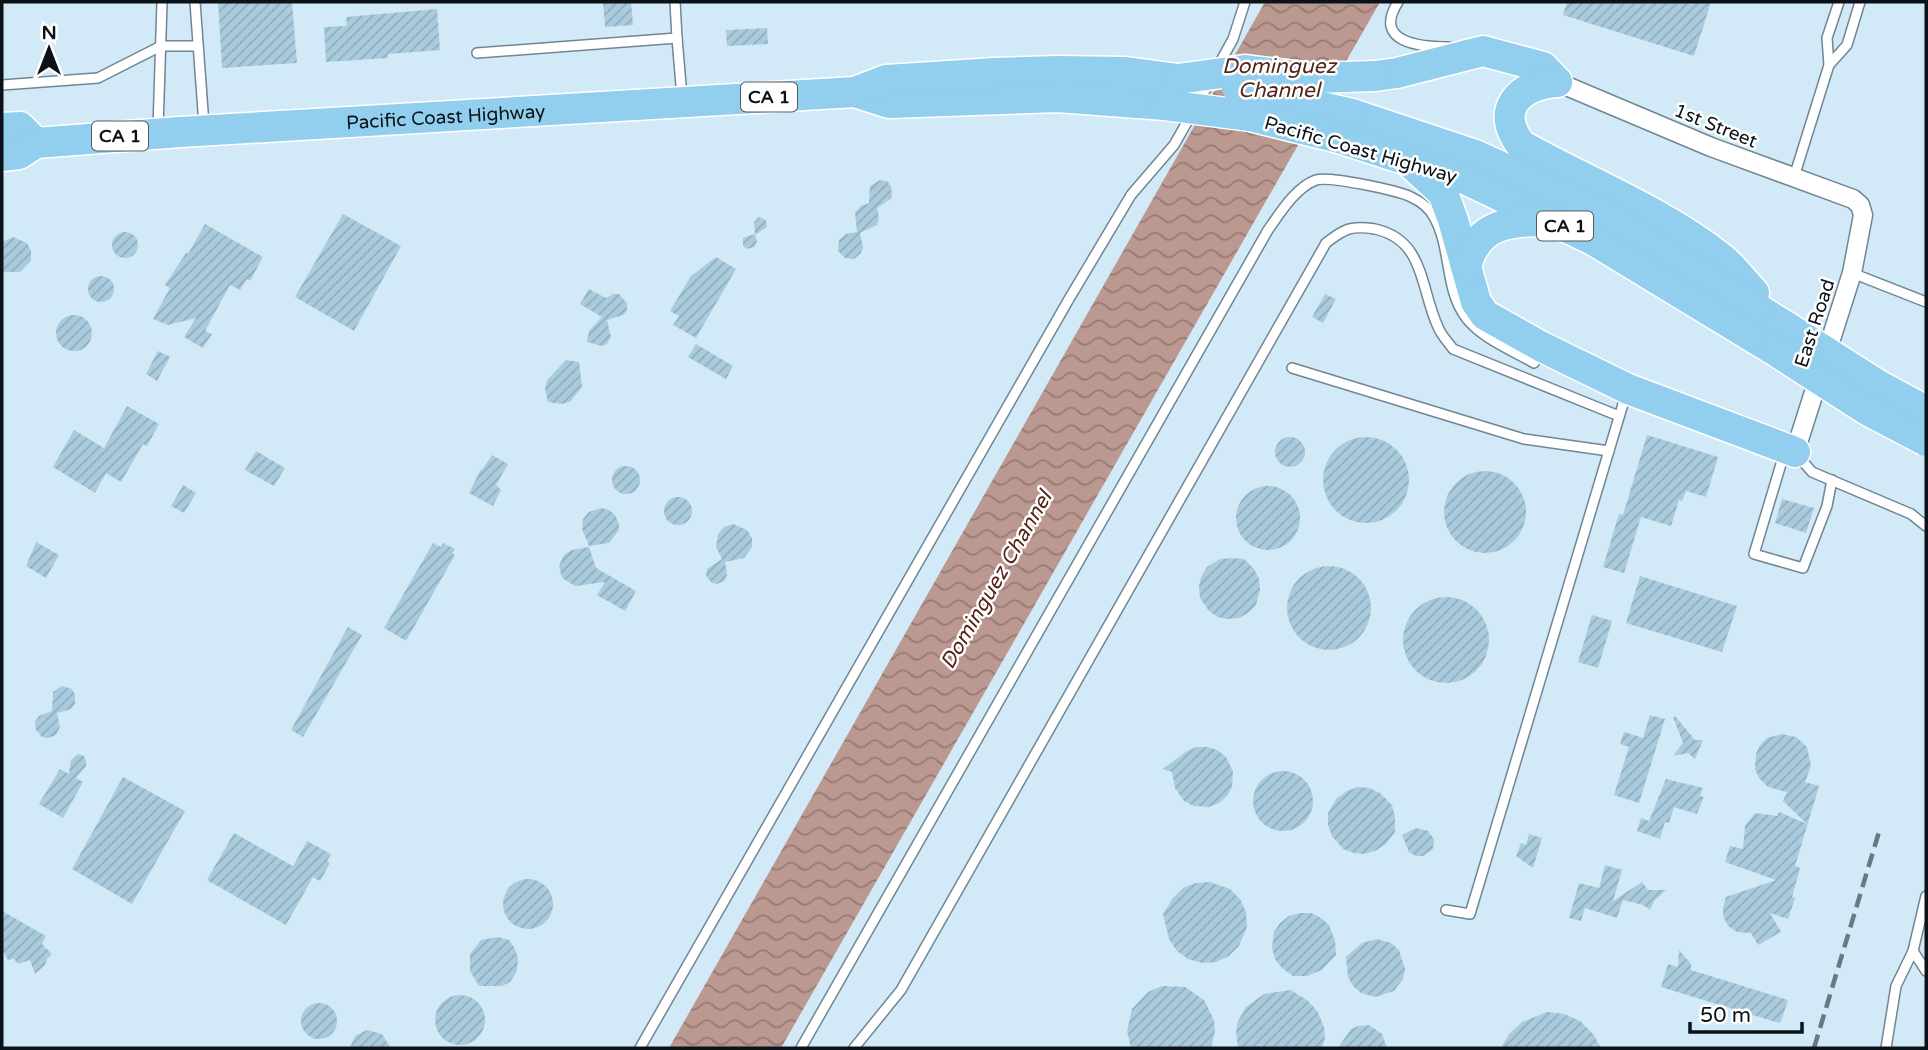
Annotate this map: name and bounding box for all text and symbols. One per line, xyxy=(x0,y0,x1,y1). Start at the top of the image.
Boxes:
north arrow xyxy=(14,14,84,84)
text: N xyxy=(41,22,57,44)
water label: Dominguez Channel xyxy=(1222,54,1337,103)
road number: CA 1 xyxy=(741,82,797,112)
street label: 1st Street xyxy=(1671,99,1760,153)
street label: Pacific Coast Highway xyxy=(346,100,546,134)
street label: Pacific Coast Highway xyxy=(1262,112,1460,188)
road number: CA 1 xyxy=(92,121,148,150)
road number: CA 1 xyxy=(1537,211,1593,240)
street label: East Road xyxy=(1790,276,1840,370)
water label: Dominguez Channel xyxy=(935,485,1059,674)
scale bar xyxy=(1690,990,1802,1034)
text: 50 m xyxy=(1700,1003,1751,1028)

